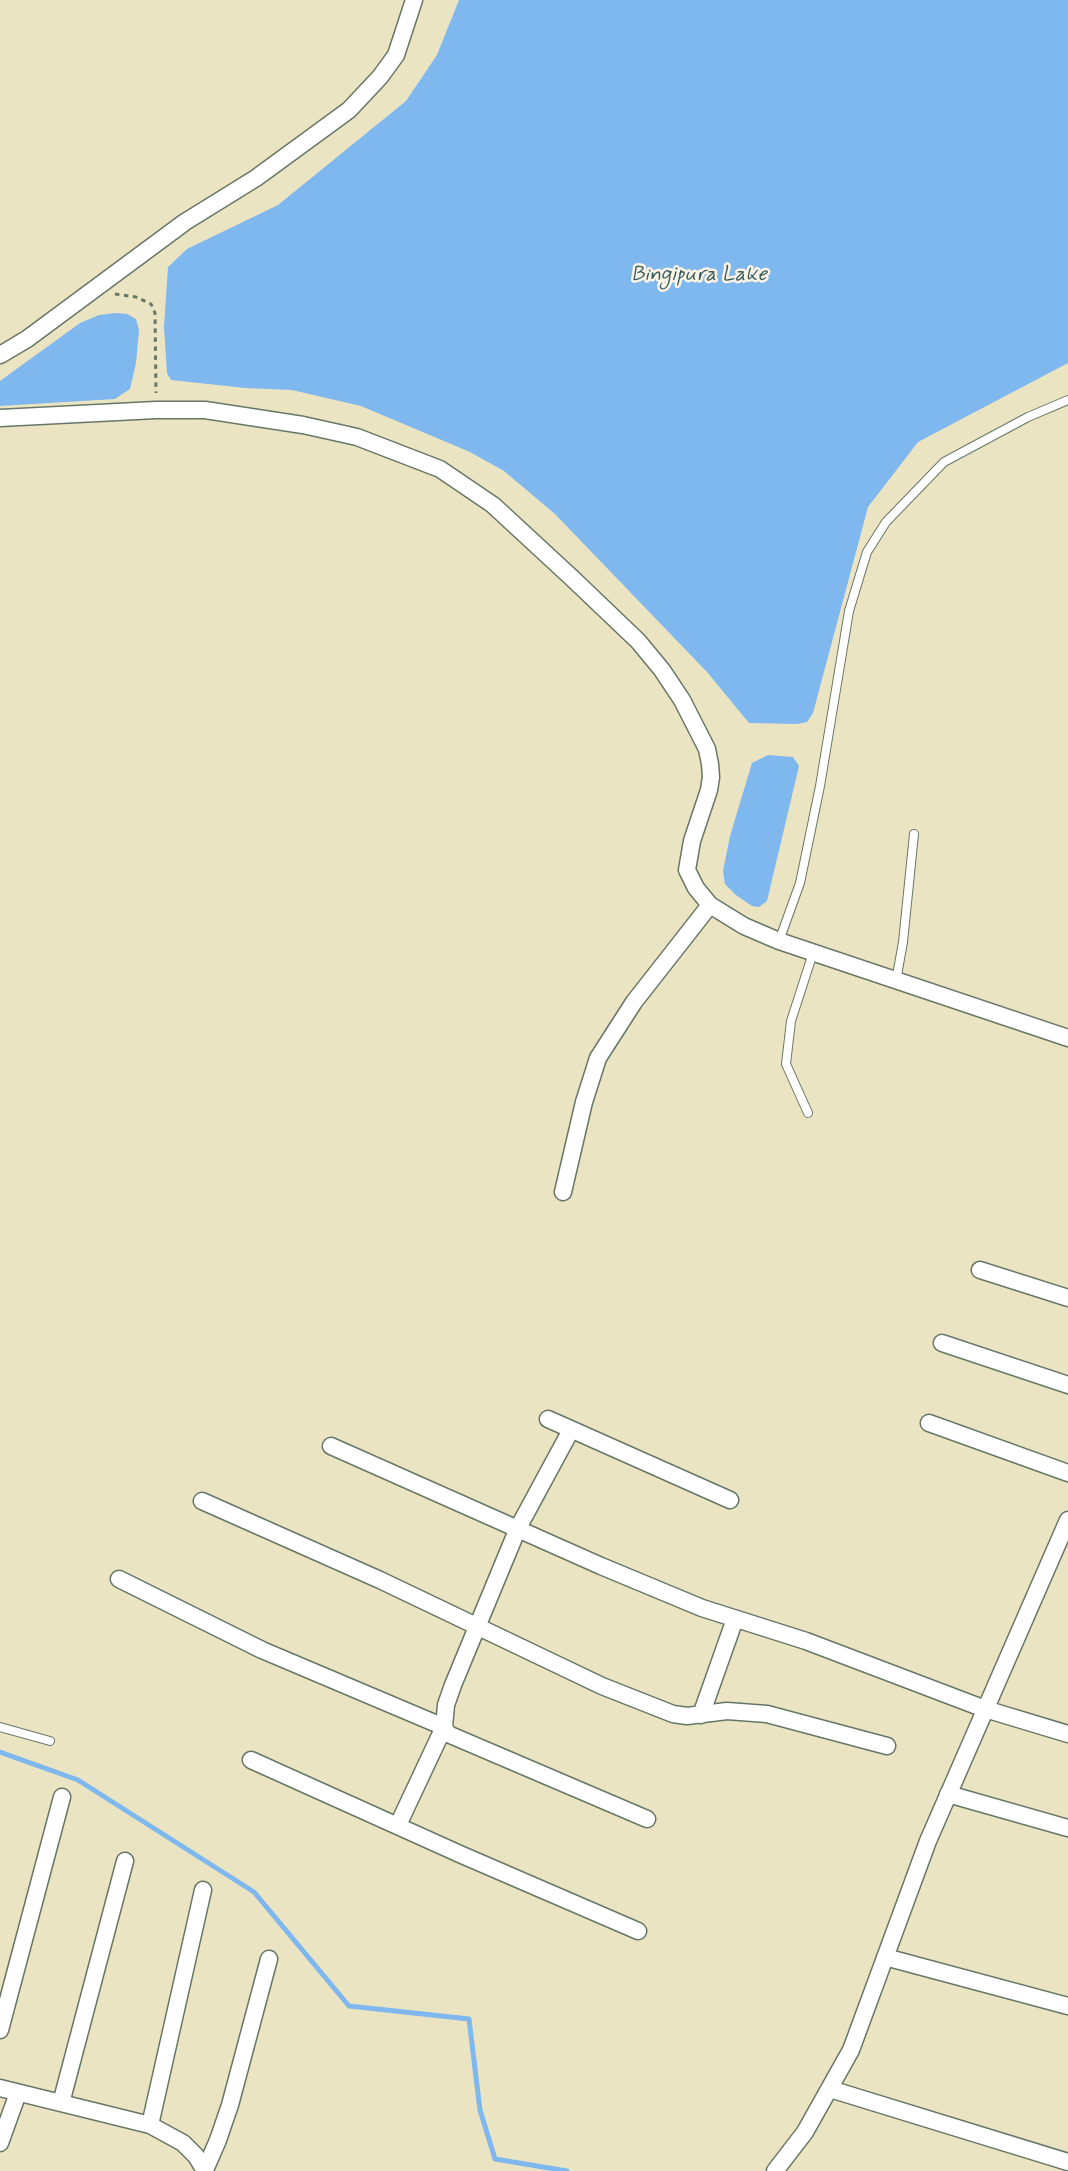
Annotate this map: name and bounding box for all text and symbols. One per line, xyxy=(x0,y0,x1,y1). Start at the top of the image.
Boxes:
water label: Bingipura Lake xyxy=(631,263,767,289)

